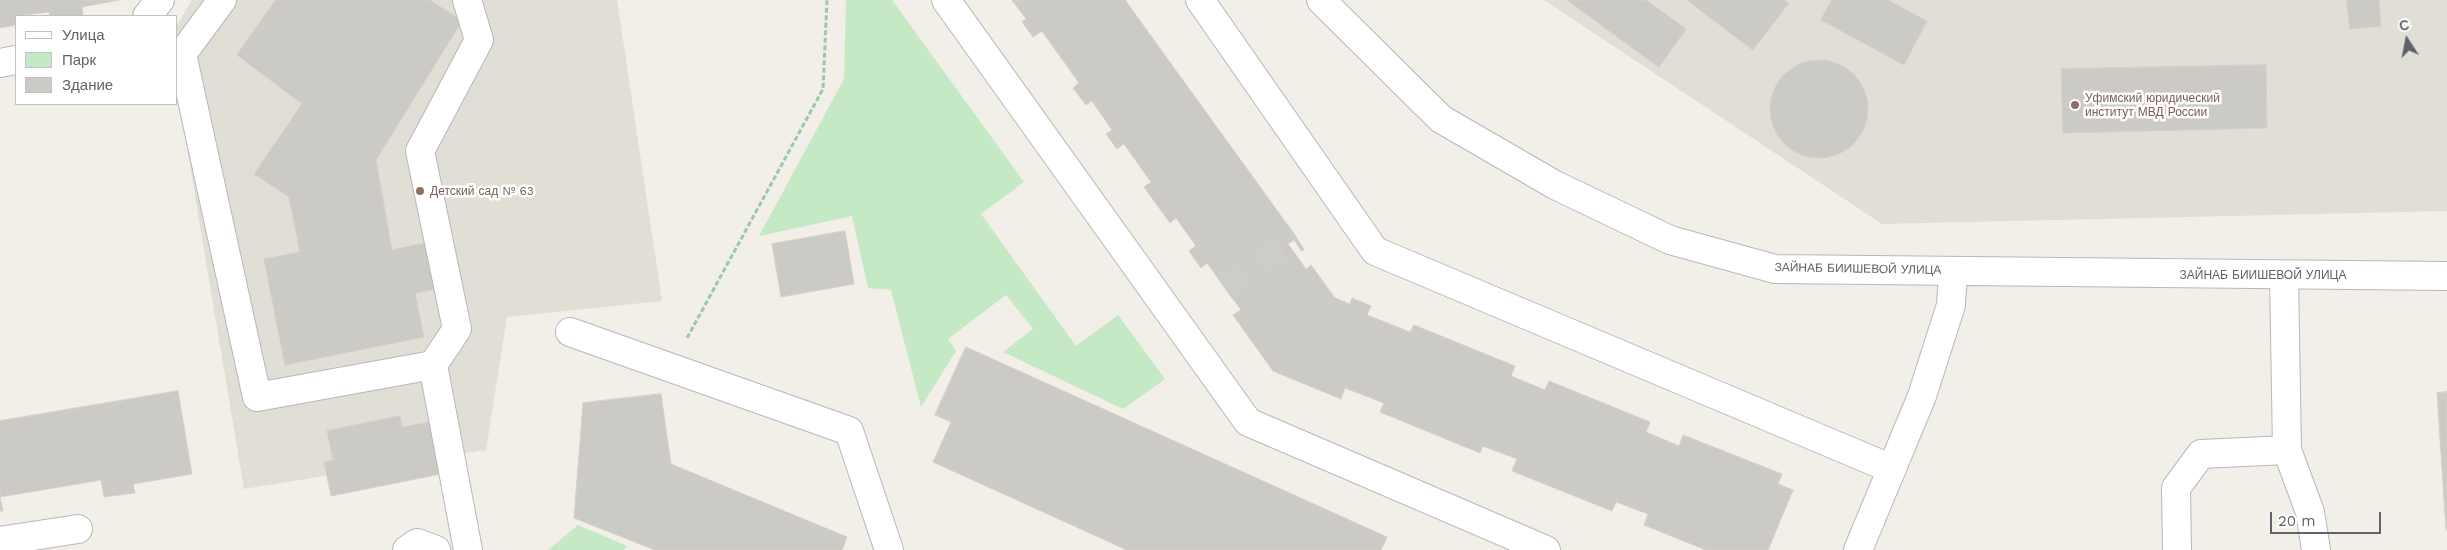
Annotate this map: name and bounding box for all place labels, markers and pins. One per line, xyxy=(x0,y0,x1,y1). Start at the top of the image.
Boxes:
place label: Уфимский юридический институт МВД России xyxy=(2085,91,2220,119)
marker: Уфимский юридический институт МВД России xyxy=(2069,99,2081,111)
place label: Детский сад № 63 xyxy=(430,184,534,198)
marker: Детский сад № 63 xyxy=(414,185,426,197)

